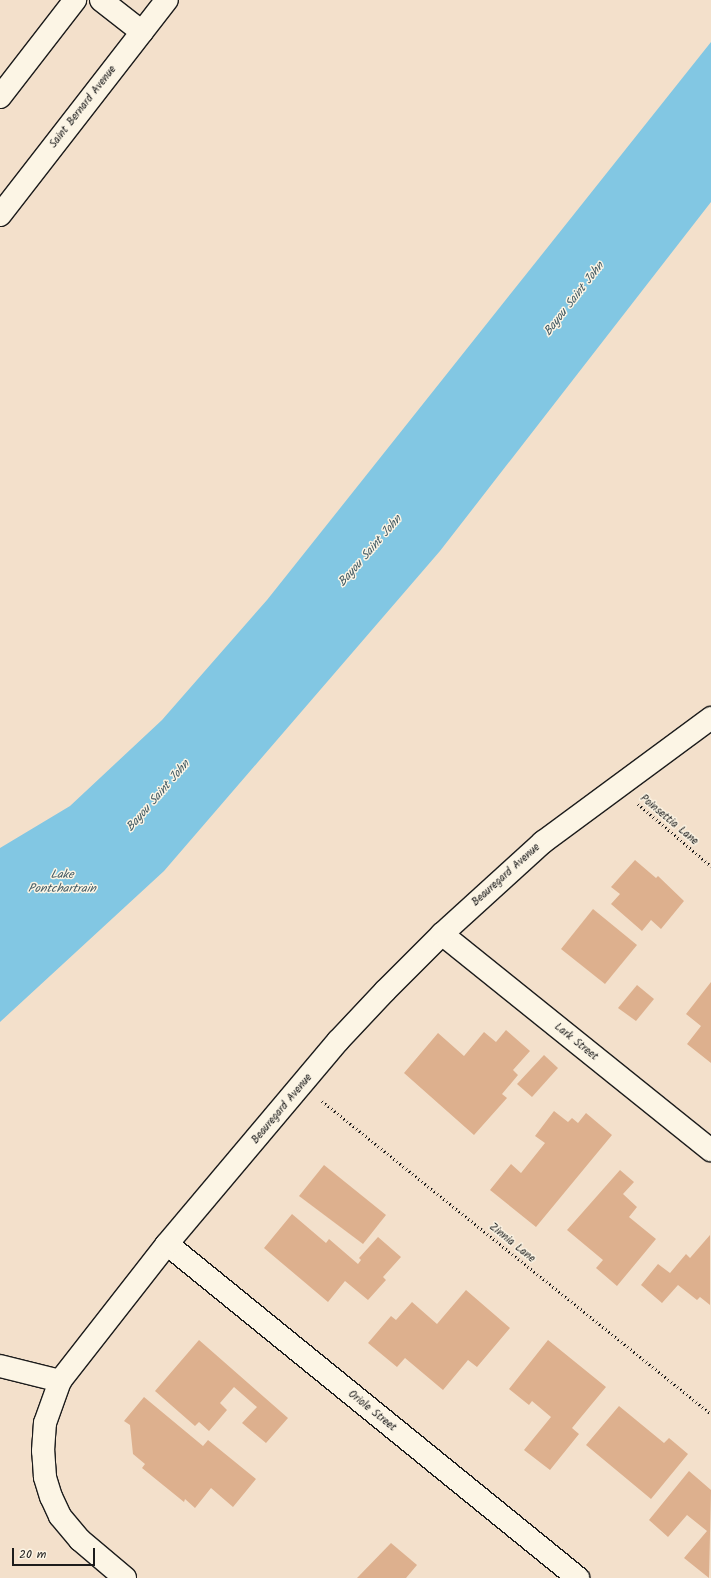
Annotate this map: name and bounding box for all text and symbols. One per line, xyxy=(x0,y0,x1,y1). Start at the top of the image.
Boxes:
street label: Saint Bernard Avenue xyxy=(47,63,119,151)
water label: Bayou Saint John xyxy=(541,259,607,339)
water label: Bayou Saint John xyxy=(335,513,405,589)
water label: Bayou Saint John xyxy=(123,758,193,834)
street label: Poinsettia Lane xyxy=(637,792,701,848)
street label: Beauregard Avenue xyxy=(469,841,543,909)
water label: Lake Pontchartrain xyxy=(28,868,96,896)
street label: Lark Street xyxy=(552,1020,600,1064)
street label: Beauregard Avenue xyxy=(249,1071,315,1147)
street label: Zinnia Lane xyxy=(486,1220,538,1266)
street label: Oriole Street xyxy=(345,1388,399,1434)
scale bar xyxy=(14,1540,97,1566)
text: 20 m xyxy=(19,1545,46,1564)

